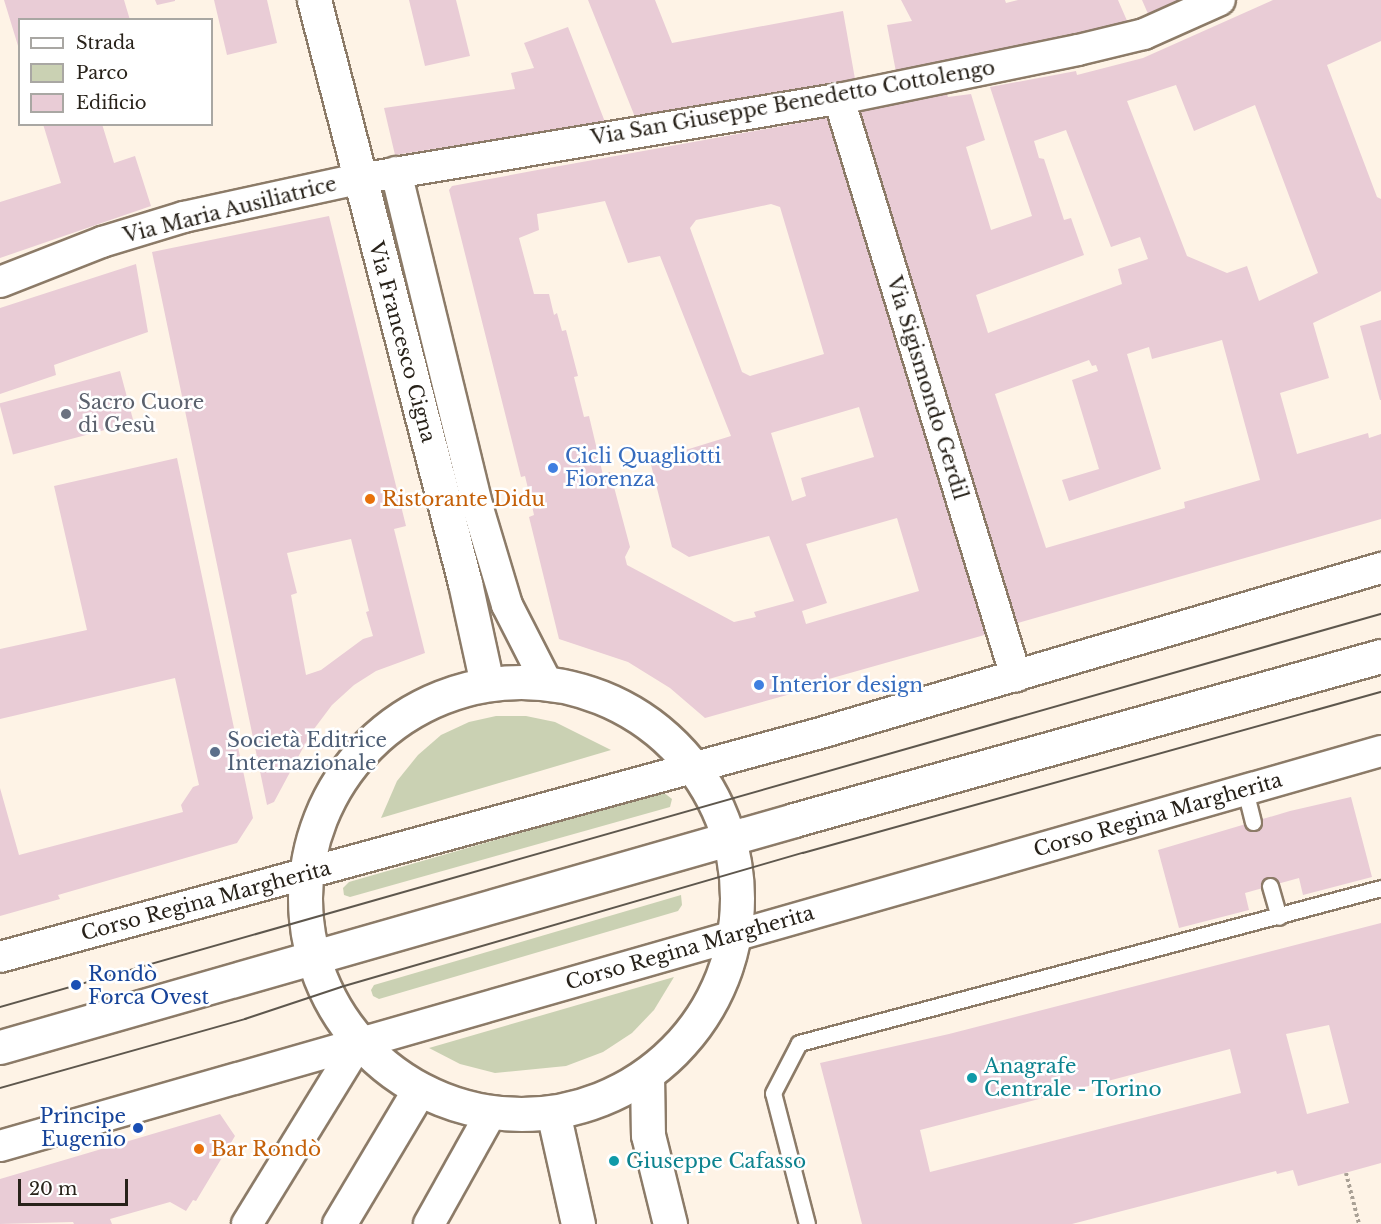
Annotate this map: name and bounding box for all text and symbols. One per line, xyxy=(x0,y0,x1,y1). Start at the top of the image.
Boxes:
legend xyxy=(18,18,213,126)
text: Strada xyxy=(76,32,135,54)
street label: Via San Giuseppe Benedetto Cottolengo xyxy=(589,56,997,150)
text: Parco xyxy=(76,62,128,84)
text: Edificio xyxy=(76,92,147,114)
street label: Via Maria Ausiliatrice xyxy=(120,172,340,248)
street label: Via Francesco Cigna xyxy=(364,239,440,445)
street label: Via Sigismondo Gerdil xyxy=(882,273,972,503)
place label: Sacro Cuore di Gesù xyxy=(78,390,204,437)
marker: Sacro Cuore di Gesù xyxy=(59,407,73,421)
place label: Cicli Quagliotti Fiorenza xyxy=(565,444,721,491)
marker: Cicli Quagliotti Fiorenza xyxy=(546,461,560,475)
place label: Ristorante Didu xyxy=(382,487,545,511)
marker: Ristorante Didu xyxy=(363,492,377,506)
place label: Interior design xyxy=(771,673,923,697)
marker: Interior design xyxy=(752,678,766,692)
place label: Società Editrice Internazionale xyxy=(227,728,387,775)
marker: Società Editrice Internazionale xyxy=(208,745,222,759)
street label: Corso Regina Margherita xyxy=(1031,768,1285,862)
street label: Corso Regina Margherita xyxy=(78,856,334,946)
street label: Corso Regina Margherita xyxy=(563,901,817,995)
place label: Rondò Forca Ovest xyxy=(88,962,209,1009)
marker: Rondò Forca Ovest xyxy=(69,978,83,992)
place label: Anagrafe Centrale - Torino xyxy=(984,1054,1162,1101)
marker: Anagrafe Centrale - Torino xyxy=(965,1071,979,1085)
place label: Principe Eugenio xyxy=(40,1104,126,1151)
marker: Principe Eugenio xyxy=(131,1121,145,1135)
place label: Bar Rondò xyxy=(211,1137,322,1161)
marker: Bar Rondò xyxy=(192,1142,206,1156)
place label: Giuseppe Cafasso xyxy=(626,1149,806,1173)
marker: Giuseppe Cafasso xyxy=(607,1154,621,1168)
scale bar xyxy=(21,1167,130,1205)
text: 20 m xyxy=(29,1178,77,1200)

